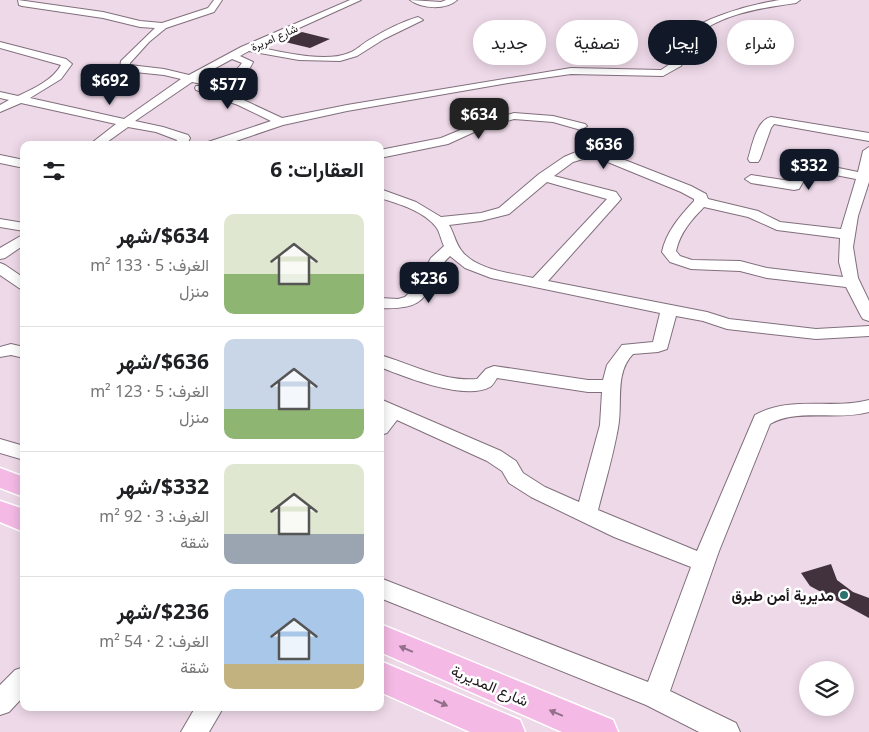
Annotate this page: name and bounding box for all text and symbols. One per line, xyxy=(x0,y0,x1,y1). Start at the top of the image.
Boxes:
street label: شارع امريرة xyxy=(248,20,301,55)
chip: جديد xyxy=(473,20,546,65)
chip: تصفية xyxy=(556,20,638,65)
chip: إيجار xyxy=(648,20,717,65)
chip: شراء xyxy=(727,20,794,65)
pin: $692 xyxy=(80,64,140,106)
pin: $577 xyxy=(198,68,258,110)
text: $692 xyxy=(92,69,128,91)
text: $577 xyxy=(210,73,246,95)
pin: $634 xyxy=(449,98,509,140)
text: $634 xyxy=(461,103,497,125)
pin: $636 xyxy=(574,128,634,170)
text: $636 xyxy=(586,133,622,155)
pin: $332 xyxy=(779,148,839,191)
text: $332 xyxy=(791,154,827,176)
text: العقارات: 6 xyxy=(270,155,364,183)
icon: filters xyxy=(40,157,68,185)
text: $634/شهر xyxy=(117,221,209,249)
icon: home xyxy=(264,234,324,294)
text: الغرف: 5 · 133 m² xyxy=(90,254,209,276)
pin: $236 xyxy=(399,262,459,304)
text: $236 xyxy=(411,267,447,289)
text: منزل xyxy=(179,280,209,302)
text: $636/شهر xyxy=(117,347,209,375)
icon: home xyxy=(264,359,324,419)
text: الغرف: 5 · 123 m² xyxy=(90,380,209,402)
text: منزل xyxy=(179,406,209,428)
text: $332/شهر xyxy=(117,472,209,500)
icon: home xyxy=(264,484,324,544)
text: الغرف: 3 · 92 m² xyxy=(99,505,209,527)
text: شقة xyxy=(180,531,209,553)
place label: مديرية أمن طبرق xyxy=(732,585,834,605)
marker: مديرية أمن طبرق xyxy=(838,589,850,601)
text: $236/شهر xyxy=(117,597,209,625)
icon: home xyxy=(264,609,324,669)
text: الغرف: 2 · 54 m² xyxy=(99,630,209,652)
one-way arrow xyxy=(399,645,413,653)
text: شقة xyxy=(180,656,209,678)
street label: شارع المديرية xyxy=(448,660,532,712)
map controls xyxy=(799,661,854,716)
button: layers xyxy=(799,661,854,716)
one-way arrow xyxy=(434,699,448,707)
one-way arrow xyxy=(549,708,563,716)

